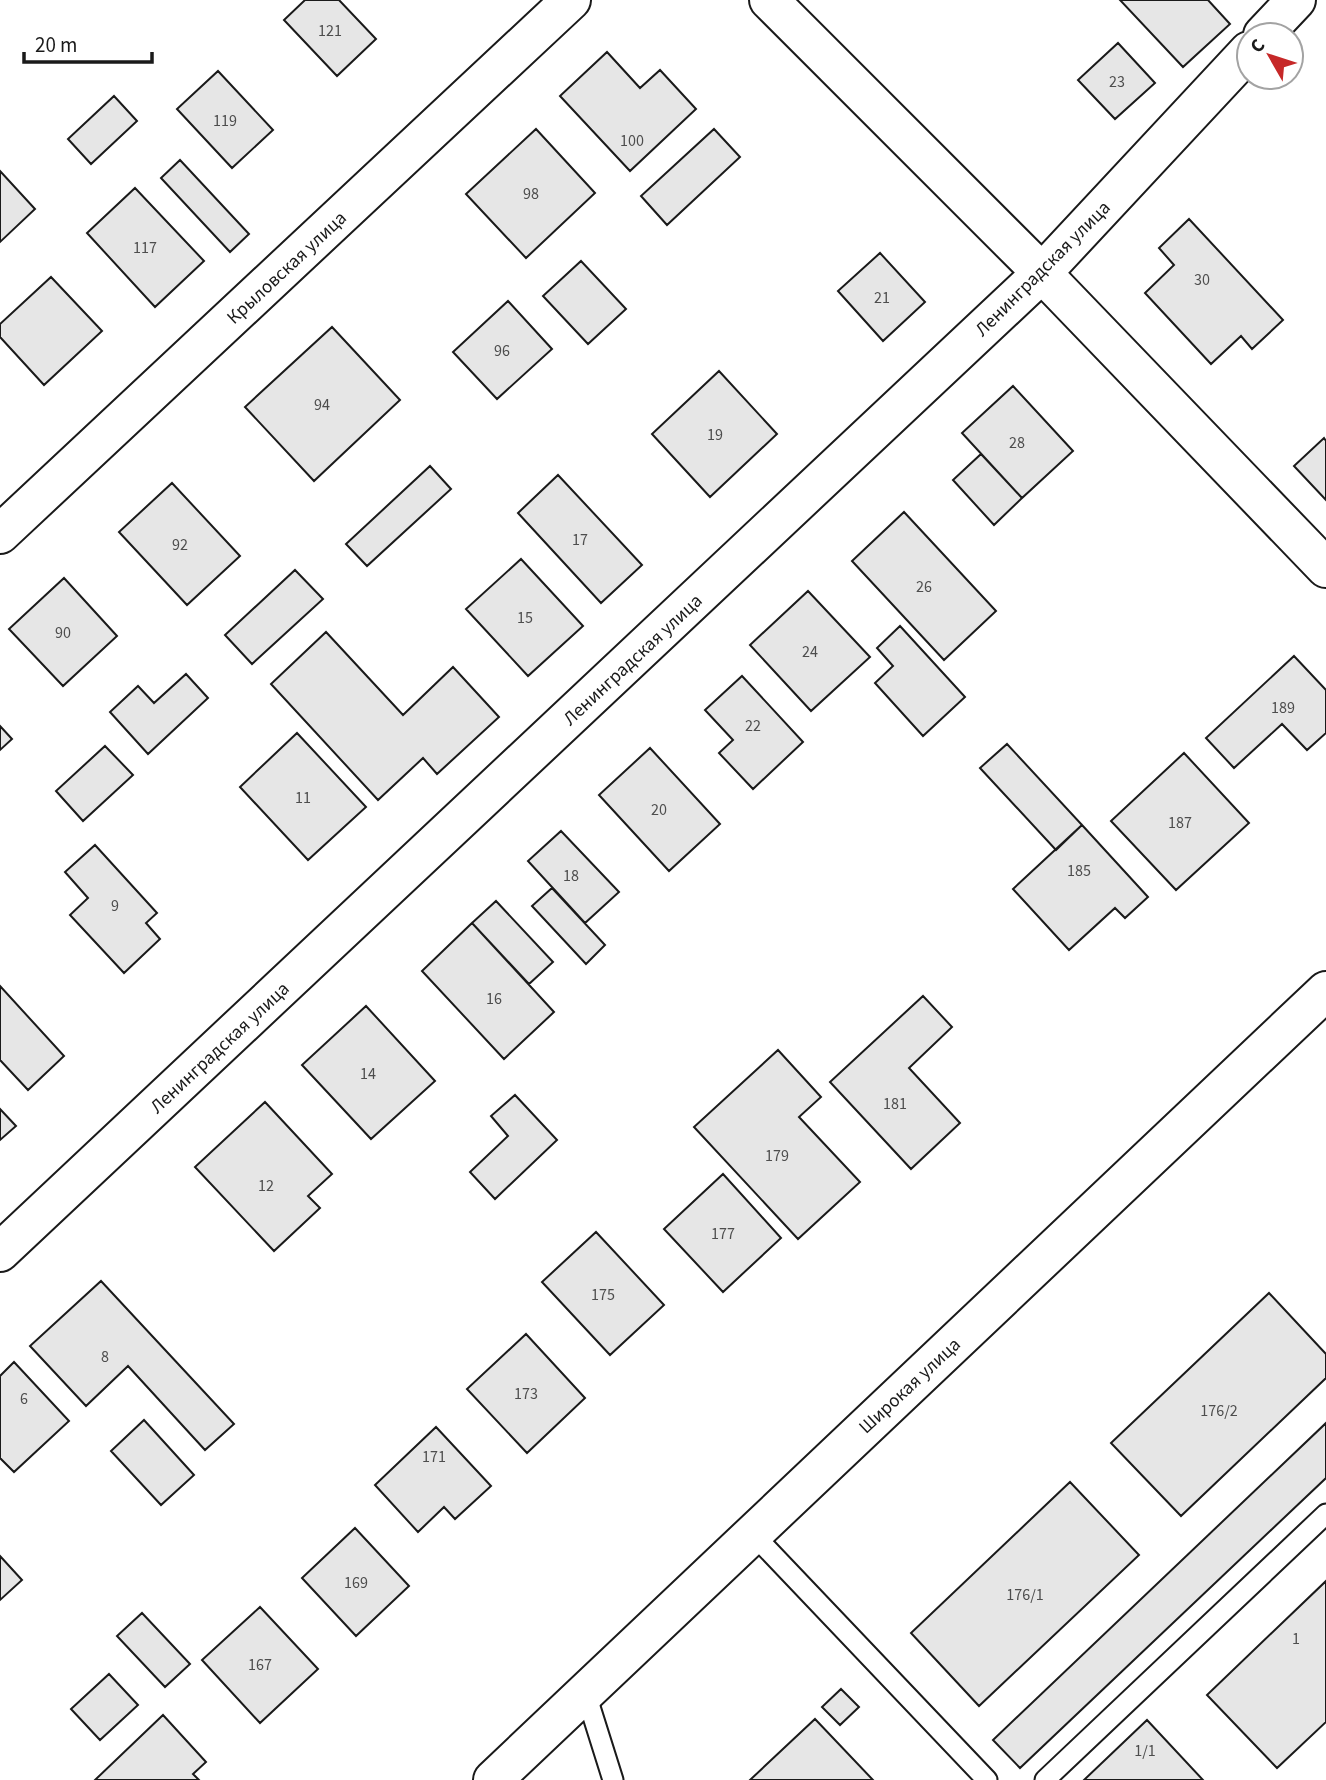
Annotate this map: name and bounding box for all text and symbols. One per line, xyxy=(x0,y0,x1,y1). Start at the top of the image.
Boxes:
house number: 121 xyxy=(318,20,342,42)
scale bar xyxy=(24,21,152,65)
north arrow xyxy=(1235,21,1305,91)
text: 20 m xyxy=(35,30,77,60)
text: С xyxy=(1244,33,1272,59)
house number: 23 xyxy=(1109,71,1125,93)
house number: 119 xyxy=(213,110,237,132)
house number: 100 xyxy=(620,130,644,152)
house number: 98 xyxy=(523,183,539,205)
street label: Ленинградская улица xyxy=(969,195,1117,343)
street label: Крыловская улица xyxy=(221,205,353,331)
house number: 117 xyxy=(133,237,157,259)
house number: 30 xyxy=(1194,269,1210,291)
house number: 21 xyxy=(874,287,890,309)
house number: 96 xyxy=(494,340,510,362)
house number: 94 xyxy=(314,394,330,416)
house number: 19 xyxy=(707,424,723,446)
house number: 28 xyxy=(1009,432,1025,454)
house number: 17 xyxy=(572,529,588,551)
house number: 92 xyxy=(172,534,188,556)
house number: 26 xyxy=(916,576,932,598)
street label: Ленинградская улица xyxy=(557,588,709,732)
house number: 15 xyxy=(517,607,533,629)
house number: 90 xyxy=(55,622,71,644)
house number: 24 xyxy=(802,641,818,663)
house number: 189 xyxy=(1271,697,1295,719)
house number: 22 xyxy=(745,715,761,737)
house number: 11 xyxy=(295,787,311,809)
house number: 20 xyxy=(651,799,667,821)
house number: 187 xyxy=(1168,812,1192,834)
house number: 185 xyxy=(1067,860,1091,882)
house number: 18 xyxy=(563,865,579,887)
house number: 9 xyxy=(111,895,119,917)
street label: Ленинградская улица xyxy=(144,976,296,1120)
house number: 16 xyxy=(486,988,502,1010)
house number: 14 xyxy=(360,1063,376,1085)
house number: 181 xyxy=(883,1093,907,1115)
house number: 179 xyxy=(765,1145,789,1167)
house number: 12 xyxy=(258,1175,274,1197)
house number: 177 xyxy=(711,1223,735,1245)
house number: 175 xyxy=(591,1284,615,1306)
street label: Широкая улица xyxy=(853,1332,967,1440)
house number: 8 xyxy=(101,1346,109,1368)
house number: 173 xyxy=(514,1383,538,1405)
house number: 6 xyxy=(20,1388,28,1410)
house number: 176/2 xyxy=(1200,1400,1238,1422)
house number: 171 xyxy=(422,1446,446,1468)
house number: 169 xyxy=(344,1572,368,1594)
house number: 176/1 xyxy=(1006,1584,1044,1606)
house number: 1 xyxy=(1292,1628,1300,1650)
house number: 167 xyxy=(248,1654,272,1676)
house number: 1/1 xyxy=(1134,1740,1156,1762)

